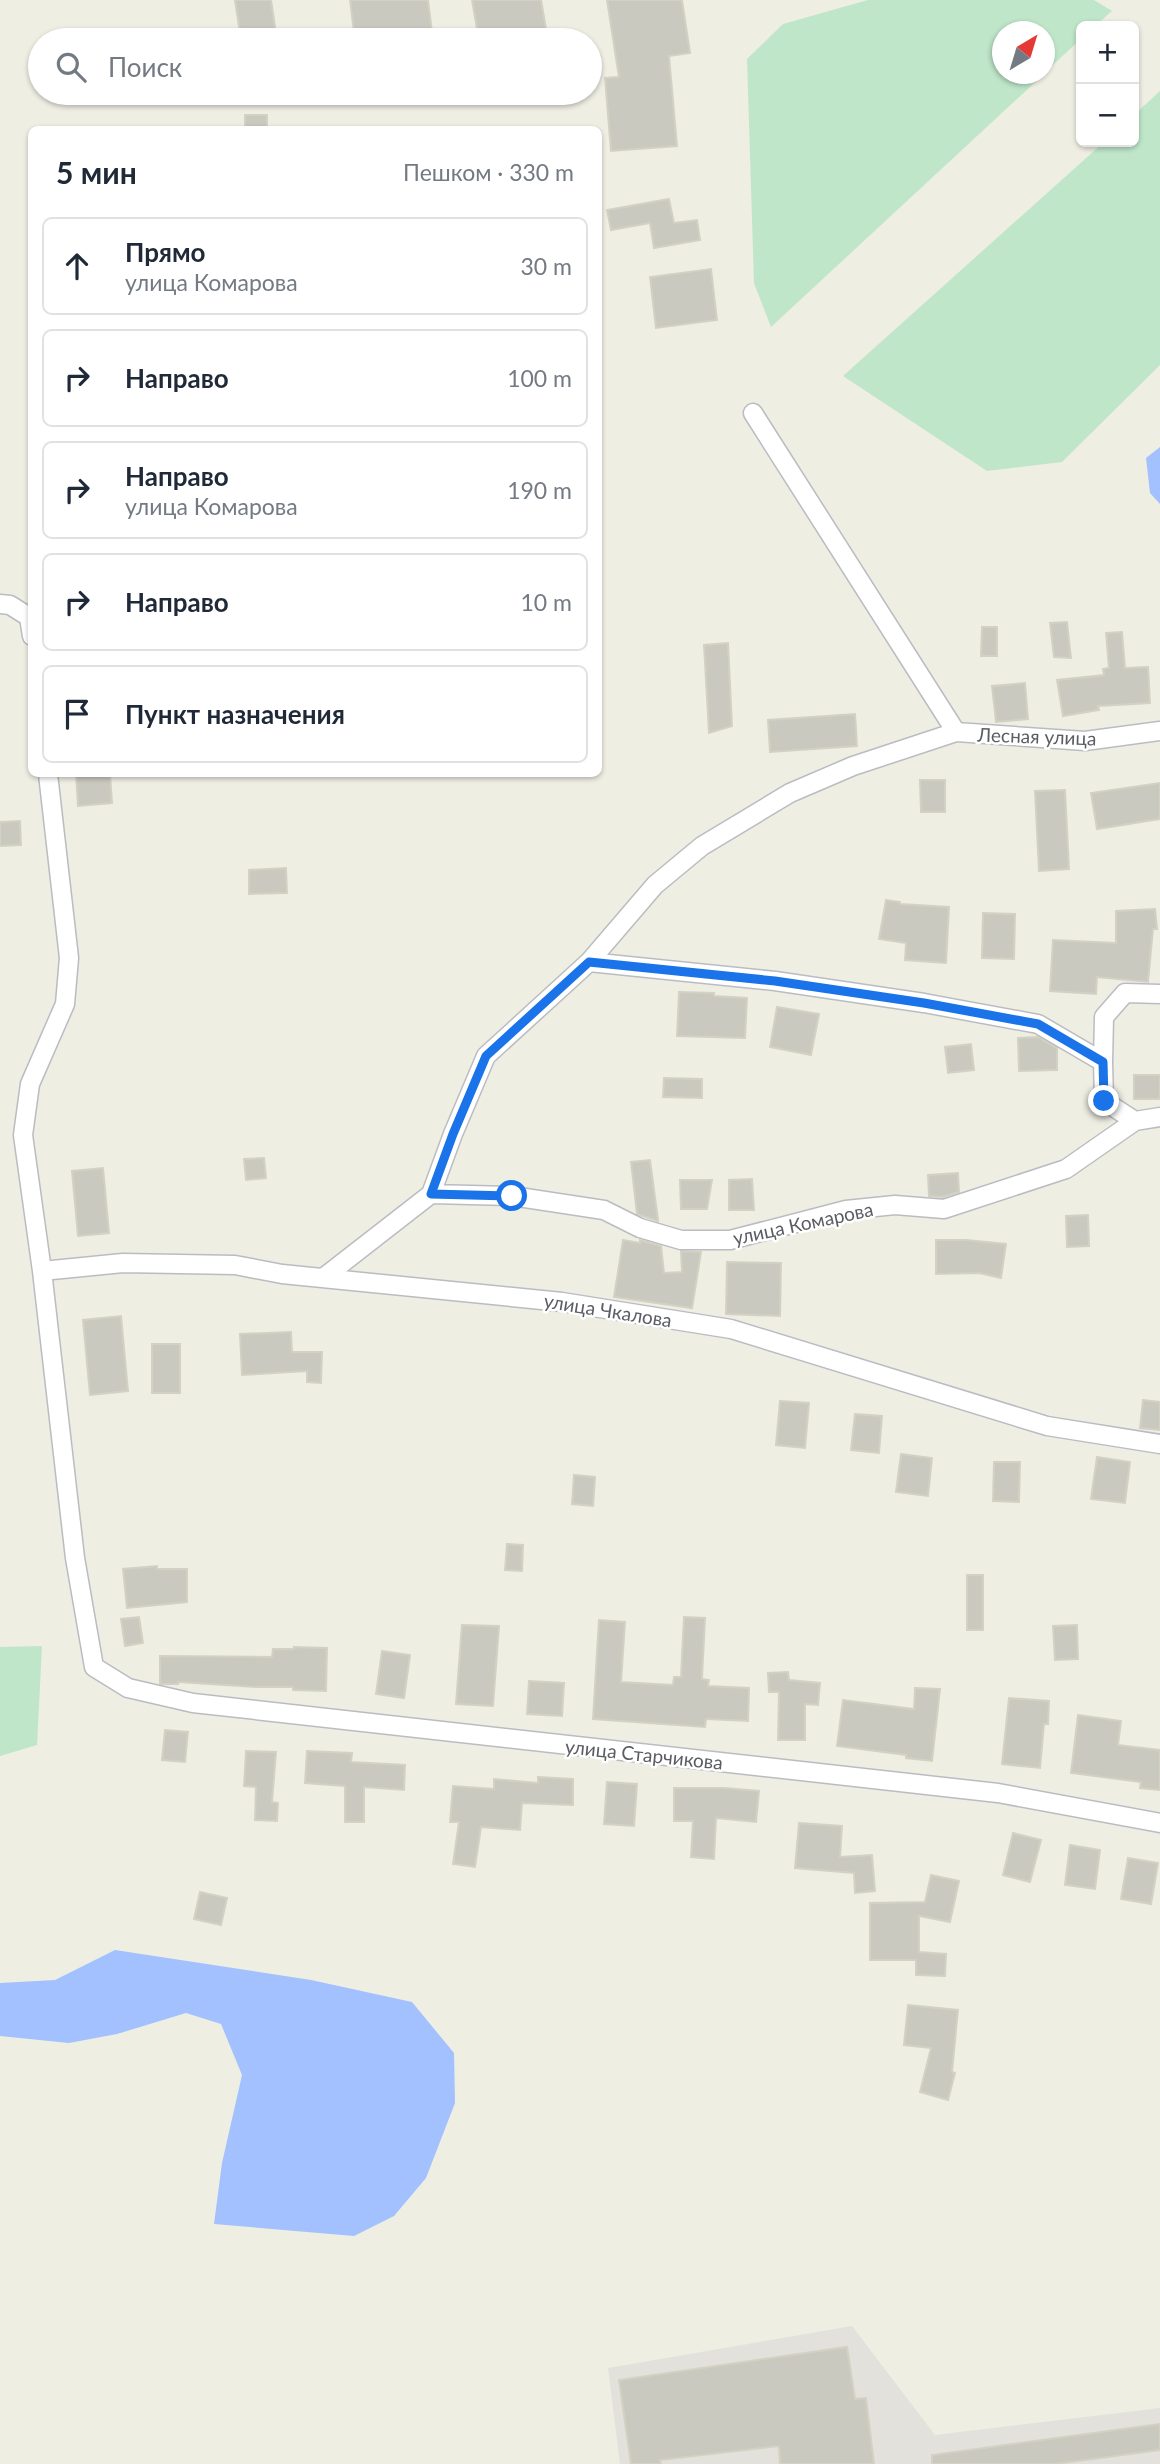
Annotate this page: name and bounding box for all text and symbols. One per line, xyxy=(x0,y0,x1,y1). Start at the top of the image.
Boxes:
north arrow xyxy=(992,21,1055,84)
map controls xyxy=(1076,21,1139,147)
button: + xyxy=(1076,21,1139,84)
search box xyxy=(28,28,602,105)
icon: search xyxy=(52,48,90,86)
text: Поиск xyxy=(108,51,182,83)
button: − xyxy=(1076,84,1139,147)
text: 5 мин xyxy=(56,154,137,190)
text: Пешком · 330 m xyxy=(403,158,574,186)
text: Прямо xyxy=(125,236,206,268)
icon: ahead xyxy=(58,247,96,285)
text: 30 m xyxy=(521,252,572,280)
text: улица Комарова xyxy=(125,268,298,296)
icon: right xyxy=(58,359,96,397)
text: Направо xyxy=(125,362,229,394)
text: 100 m xyxy=(507,364,572,392)
text: Направо xyxy=(125,460,229,492)
icon: right xyxy=(58,471,96,509)
text: 190 m xyxy=(507,476,572,504)
text: улица Комарова xyxy=(125,492,298,520)
icon: right xyxy=(58,583,96,621)
text: Направо xyxy=(125,586,229,618)
text: 10 m xyxy=(521,588,572,616)
icon: arrive xyxy=(58,695,96,733)
text: Пункт назначения xyxy=(125,698,345,730)
street label: Лесная улица xyxy=(976,722,1097,750)
route end xyxy=(1088,1085,1119,1116)
route start xyxy=(496,1180,527,1211)
street label: улица Комарова xyxy=(731,1197,875,1249)
street label: улица Чкалова xyxy=(542,1289,674,1331)
street label: улица Старчикова xyxy=(564,1734,724,1774)

